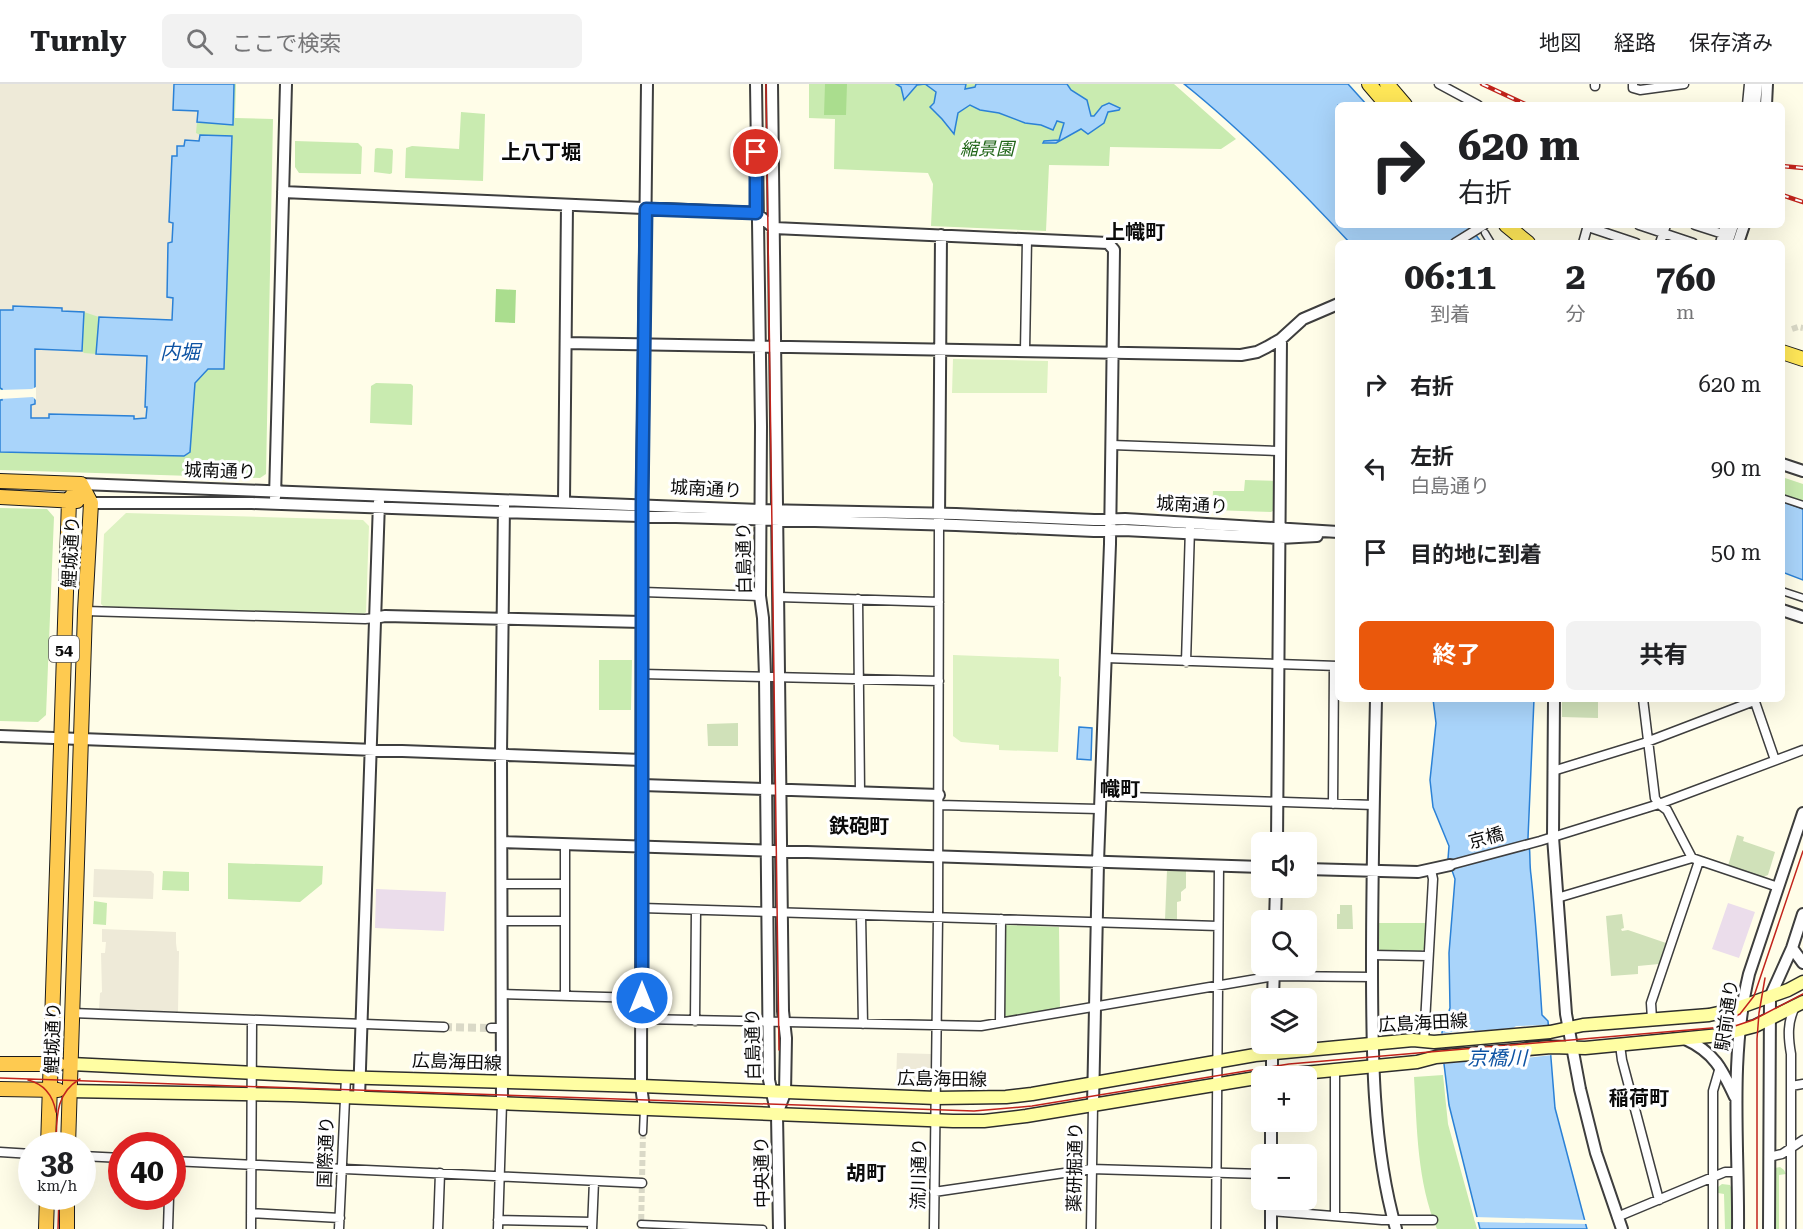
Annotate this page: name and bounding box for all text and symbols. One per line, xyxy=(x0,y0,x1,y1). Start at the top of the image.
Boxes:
search box xyxy=(162,14,582,68)
text: Turnly xyxy=(30,25,126,58)
icon: search xyxy=(183,25,216,58)
text: ここで検索 xyxy=(231,31,341,56)
text: 地図 xyxy=(1539,31,1581,55)
text: 経路 xyxy=(1614,31,1656,55)
text: 保存済み xyxy=(1689,31,1773,55)
text: 620 m xyxy=(1458,121,1580,170)
pin xyxy=(730,126,781,177)
icon: right xyxy=(1359,126,1437,204)
icon: arrive xyxy=(739,135,772,168)
park label: 縮景園 xyxy=(960,138,1017,159)
district label: 上八丁堀 xyxy=(501,140,581,164)
text: 右折 xyxy=(1458,177,1512,209)
district label: 上幟町 xyxy=(1105,220,1165,244)
text: 06:11 xyxy=(1404,256,1496,298)
text: 2 xyxy=(1566,256,1586,298)
text: 760 xyxy=(1655,258,1716,300)
text: m xyxy=(1676,300,1694,324)
text: 到着 xyxy=(1430,302,1470,326)
text: 分 xyxy=(1566,302,1586,326)
water label: 内堀 xyxy=(160,340,203,364)
icon: right xyxy=(1359,368,1392,401)
text: 620 m xyxy=(1698,372,1761,397)
text: 右折 xyxy=(1410,374,1454,399)
text: 左折 xyxy=(1410,444,1454,469)
icon: left xyxy=(1359,452,1392,485)
text: 90 m xyxy=(1711,456,1761,481)
street label: 城南通り xyxy=(184,459,256,482)
text: 白島通り xyxy=(1410,474,1490,498)
street label: 城南通り xyxy=(670,476,743,501)
street label: 城南通り xyxy=(1156,492,1229,517)
street label: 鯉城通り xyxy=(58,515,83,588)
street label: 白島通り xyxy=(732,522,755,594)
icon: arrive xyxy=(1359,536,1392,569)
text: 50 m xyxy=(1711,540,1761,565)
text: 目的地に到着 xyxy=(1410,542,1542,567)
button: 終了 xyxy=(1359,621,1554,690)
button: 共有 xyxy=(1566,621,1761,690)
road number: 54 xyxy=(49,636,79,662)
district label: 幟町 xyxy=(1100,777,1140,801)
district label: 鉄砲町 xyxy=(829,814,889,838)
street label: 京橋 xyxy=(1466,823,1506,852)
map controls xyxy=(1251,832,1317,1210)
button: sound xyxy=(1251,832,1317,898)
button: search xyxy=(1251,910,1317,976)
position arrow xyxy=(610,966,674,1030)
street label: 駅前通り xyxy=(1711,978,1742,1052)
button: layers xyxy=(1251,988,1317,1054)
street label: 鯉城通り xyxy=(41,1002,64,1074)
street label: 白島通り xyxy=(741,1008,764,1080)
street label: 広島海田線 xyxy=(1377,1010,1468,1035)
water label: 京橋川 xyxy=(1467,1046,1529,1070)
street label: 広島海田線 xyxy=(412,1049,502,1074)
button: + xyxy=(1251,1066,1317,1132)
street label: 広島海田線 xyxy=(897,1067,987,1090)
district label: 稲荷町 xyxy=(1609,1086,1669,1110)
street label: 国際通り xyxy=(314,1116,337,1188)
street label: 薬研掘通り xyxy=(1063,1122,1086,1212)
speed limit sign: 40 xyxy=(108,1132,186,1210)
street label: 中央通り xyxy=(750,1136,773,1208)
street label: 流川通り xyxy=(907,1138,930,1210)
button: − xyxy=(1251,1144,1317,1210)
text: 38 xyxy=(40,1146,74,1181)
district label: 胡町 xyxy=(846,1161,886,1185)
text: km/h xyxy=(37,1177,77,1195)

